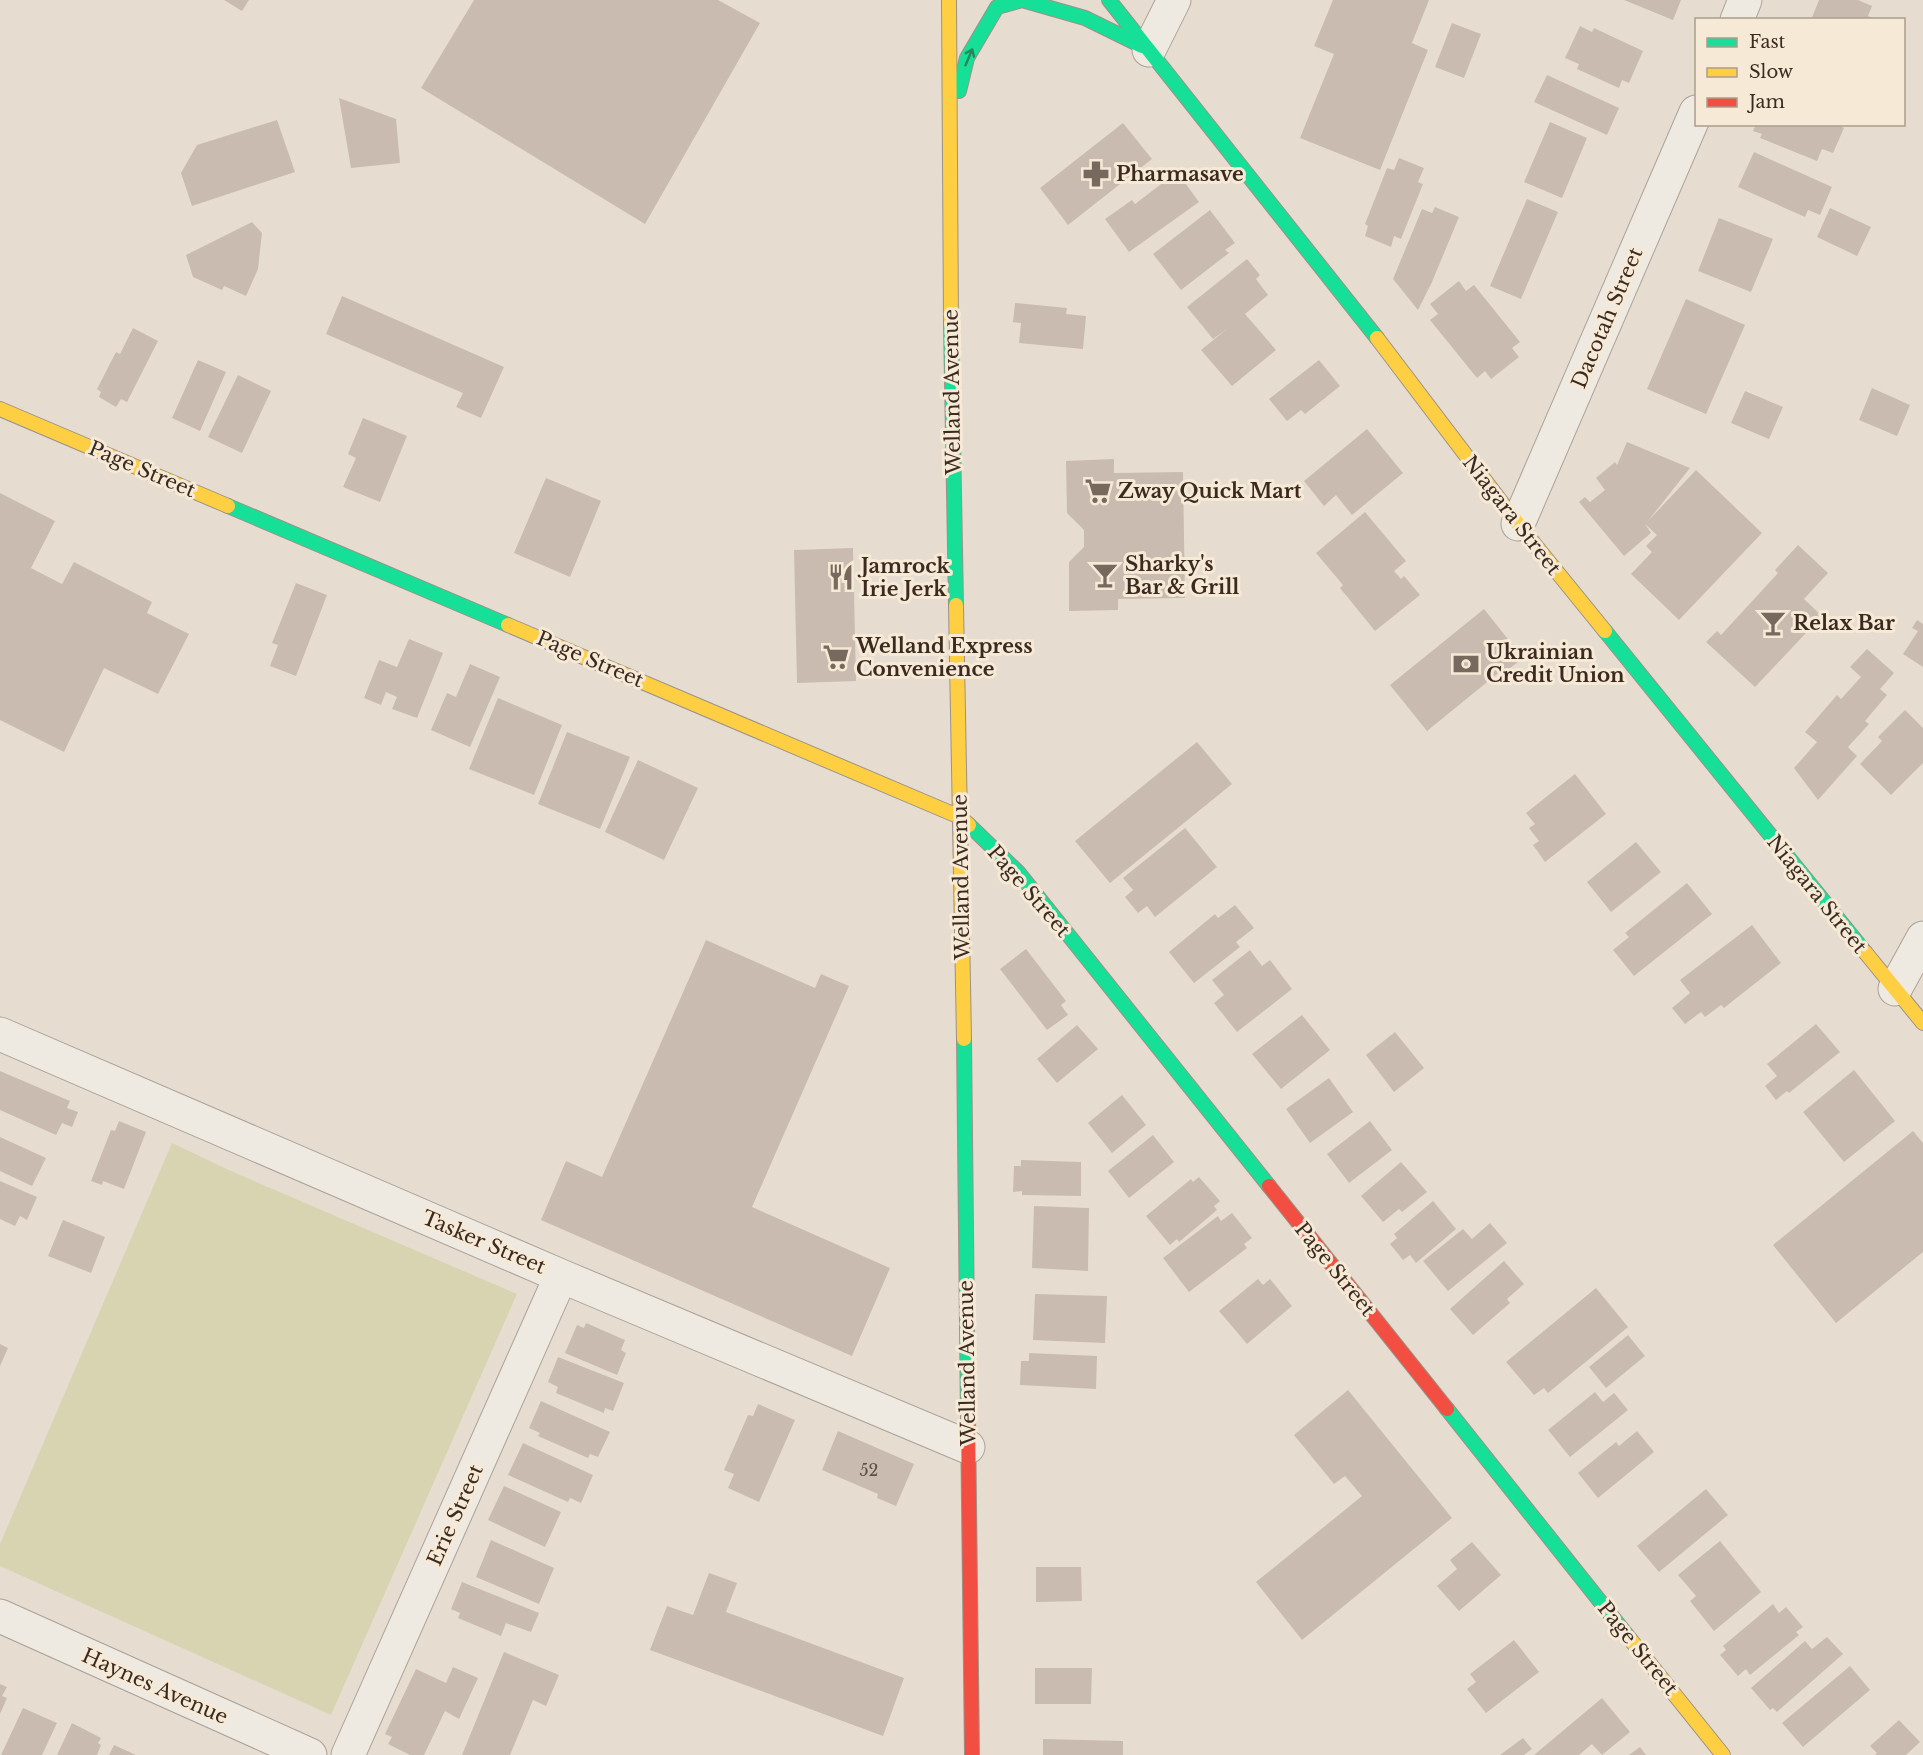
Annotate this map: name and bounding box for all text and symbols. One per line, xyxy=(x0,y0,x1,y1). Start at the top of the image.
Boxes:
legend xyxy=(1695,18,1905,126)
text: Fast xyxy=(1749,31,1786,53)
one-way arrow xyxy=(964,48,975,67)
text: Slow xyxy=(1749,61,1794,83)
text: Jam xyxy=(1747,91,1785,113)
pharmacy icon: Pharmasave xyxy=(1081,159,1111,189)
place label: Pharmasave xyxy=(1116,162,1244,186)
street label: Dacotah Street xyxy=(1567,244,1648,392)
street label: Welland Avenue xyxy=(939,309,965,476)
street label: Page Street xyxy=(85,436,199,502)
street label: Niagara Street xyxy=(1458,450,1566,580)
supermarket icon: Zway Quick Mart xyxy=(1083,476,1113,506)
place label: Zway Quick Mart xyxy=(1118,479,1302,503)
place label: Sharky's Bar & Grill xyxy=(1125,552,1239,599)
place label: Jamrock Irie Jerk xyxy=(857,554,951,601)
bar icon: Sharky's Bar & Grill xyxy=(1090,560,1120,590)
restaurant icon: Jamrock Irie Jerk xyxy=(826,562,856,592)
bar icon: Relax Bar xyxy=(1758,608,1788,638)
place label: Relax Bar xyxy=(1793,611,1895,635)
street label: Page Street xyxy=(533,626,647,692)
place label: Welland Express Convenience xyxy=(855,634,1033,681)
place label: Ukrainian Credit Union xyxy=(1486,640,1625,687)
supermarket icon: Welland Express Convenience xyxy=(821,642,851,672)
bank icon: Ukrainian Credit Union xyxy=(1451,649,1481,679)
street label: Welland Avenue xyxy=(948,794,974,961)
street label: Niagara Street xyxy=(1762,830,1872,958)
street label: Page Street xyxy=(983,840,1076,942)
street label: Tasker Street xyxy=(419,1205,550,1279)
street label: Page Street xyxy=(1290,1217,1380,1321)
street label: Welland Avenue xyxy=(954,1280,980,1447)
street label: Erie Street xyxy=(422,1460,488,1569)
house number: 52 xyxy=(860,1460,878,1480)
street label: Page Street xyxy=(1593,1596,1683,1700)
street label: Haynes Avenue xyxy=(78,1643,232,1729)

